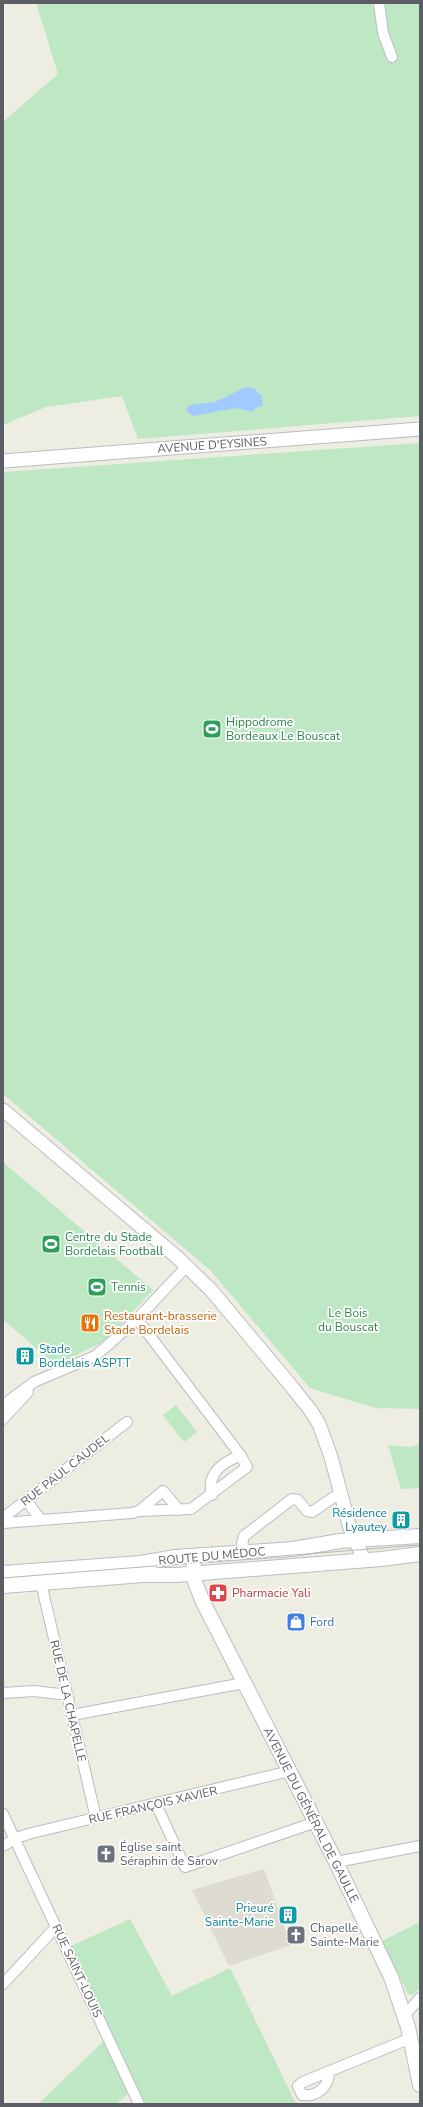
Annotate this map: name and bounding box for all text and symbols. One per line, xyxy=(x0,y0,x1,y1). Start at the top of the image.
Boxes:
street label: AVENUE D'EYSINES xyxy=(157,433,267,457)
place label: Hippodrome Bordeaux Le Bouscat xyxy=(226,714,341,744)
sports icon: Hippodrome Bordeaux Le Bouscat xyxy=(201,718,223,740)
place label: Centre du Stade Bordelais Football xyxy=(65,1229,164,1259)
sports icon: Centre du Stade Bordelais Football xyxy=(40,1233,62,1255)
sports icon: Tennis xyxy=(86,1276,108,1298)
place label: Tennis xyxy=(111,1279,146,1295)
park label: Le Bois du Bouscat xyxy=(318,1305,379,1335)
place label: Restaurant-brasserie Stade Bordelais xyxy=(104,1308,217,1338)
restaurant icon: Restaurant-brasserie Stade Bordelais xyxy=(79,1312,101,1334)
place label: Stade Bordelais ASPTT xyxy=(39,1341,132,1371)
building icon: Stade Bordelais ASPTT xyxy=(14,1345,36,1367)
street label: RUE PAUL CAUDEL xyxy=(17,1430,113,1510)
place label: Résidence Lyautey xyxy=(332,1505,388,1535)
building icon: Résidence Lyautey xyxy=(390,1509,412,1531)
street label: ROUTE DU MÉDOC xyxy=(158,1543,266,1569)
pharmacy icon: Pharmacie Yali xyxy=(207,1582,229,1604)
place label: Pharmacie Yali xyxy=(232,1585,310,1601)
shop icon: Ford xyxy=(285,1611,307,1633)
place label: Ford xyxy=(310,1614,334,1630)
street label: RUE DE LA CHAPELLE xyxy=(46,1639,90,1763)
street label: AVENUE DU GÉNÉRAL DE GAULLE xyxy=(260,1725,362,1905)
street label: RUE FRANÇOIS XAVIER xyxy=(87,1782,219,1828)
place label: Église saint Séraphin de Sarov xyxy=(120,1839,219,1869)
church icon: Église saint Séraphin de Sarov xyxy=(95,1843,117,1865)
place label: Prieuré Sainte-Marie xyxy=(205,1900,274,1930)
building icon: Prieuré Sainte-Marie xyxy=(277,1904,299,1926)
place label: Chapelle Sainte-Marie xyxy=(310,1920,379,1950)
street label: RUE SAINT-LOUIS xyxy=(48,1922,106,2020)
church icon: Chapelle Sainte-Marie xyxy=(285,1924,307,1946)

